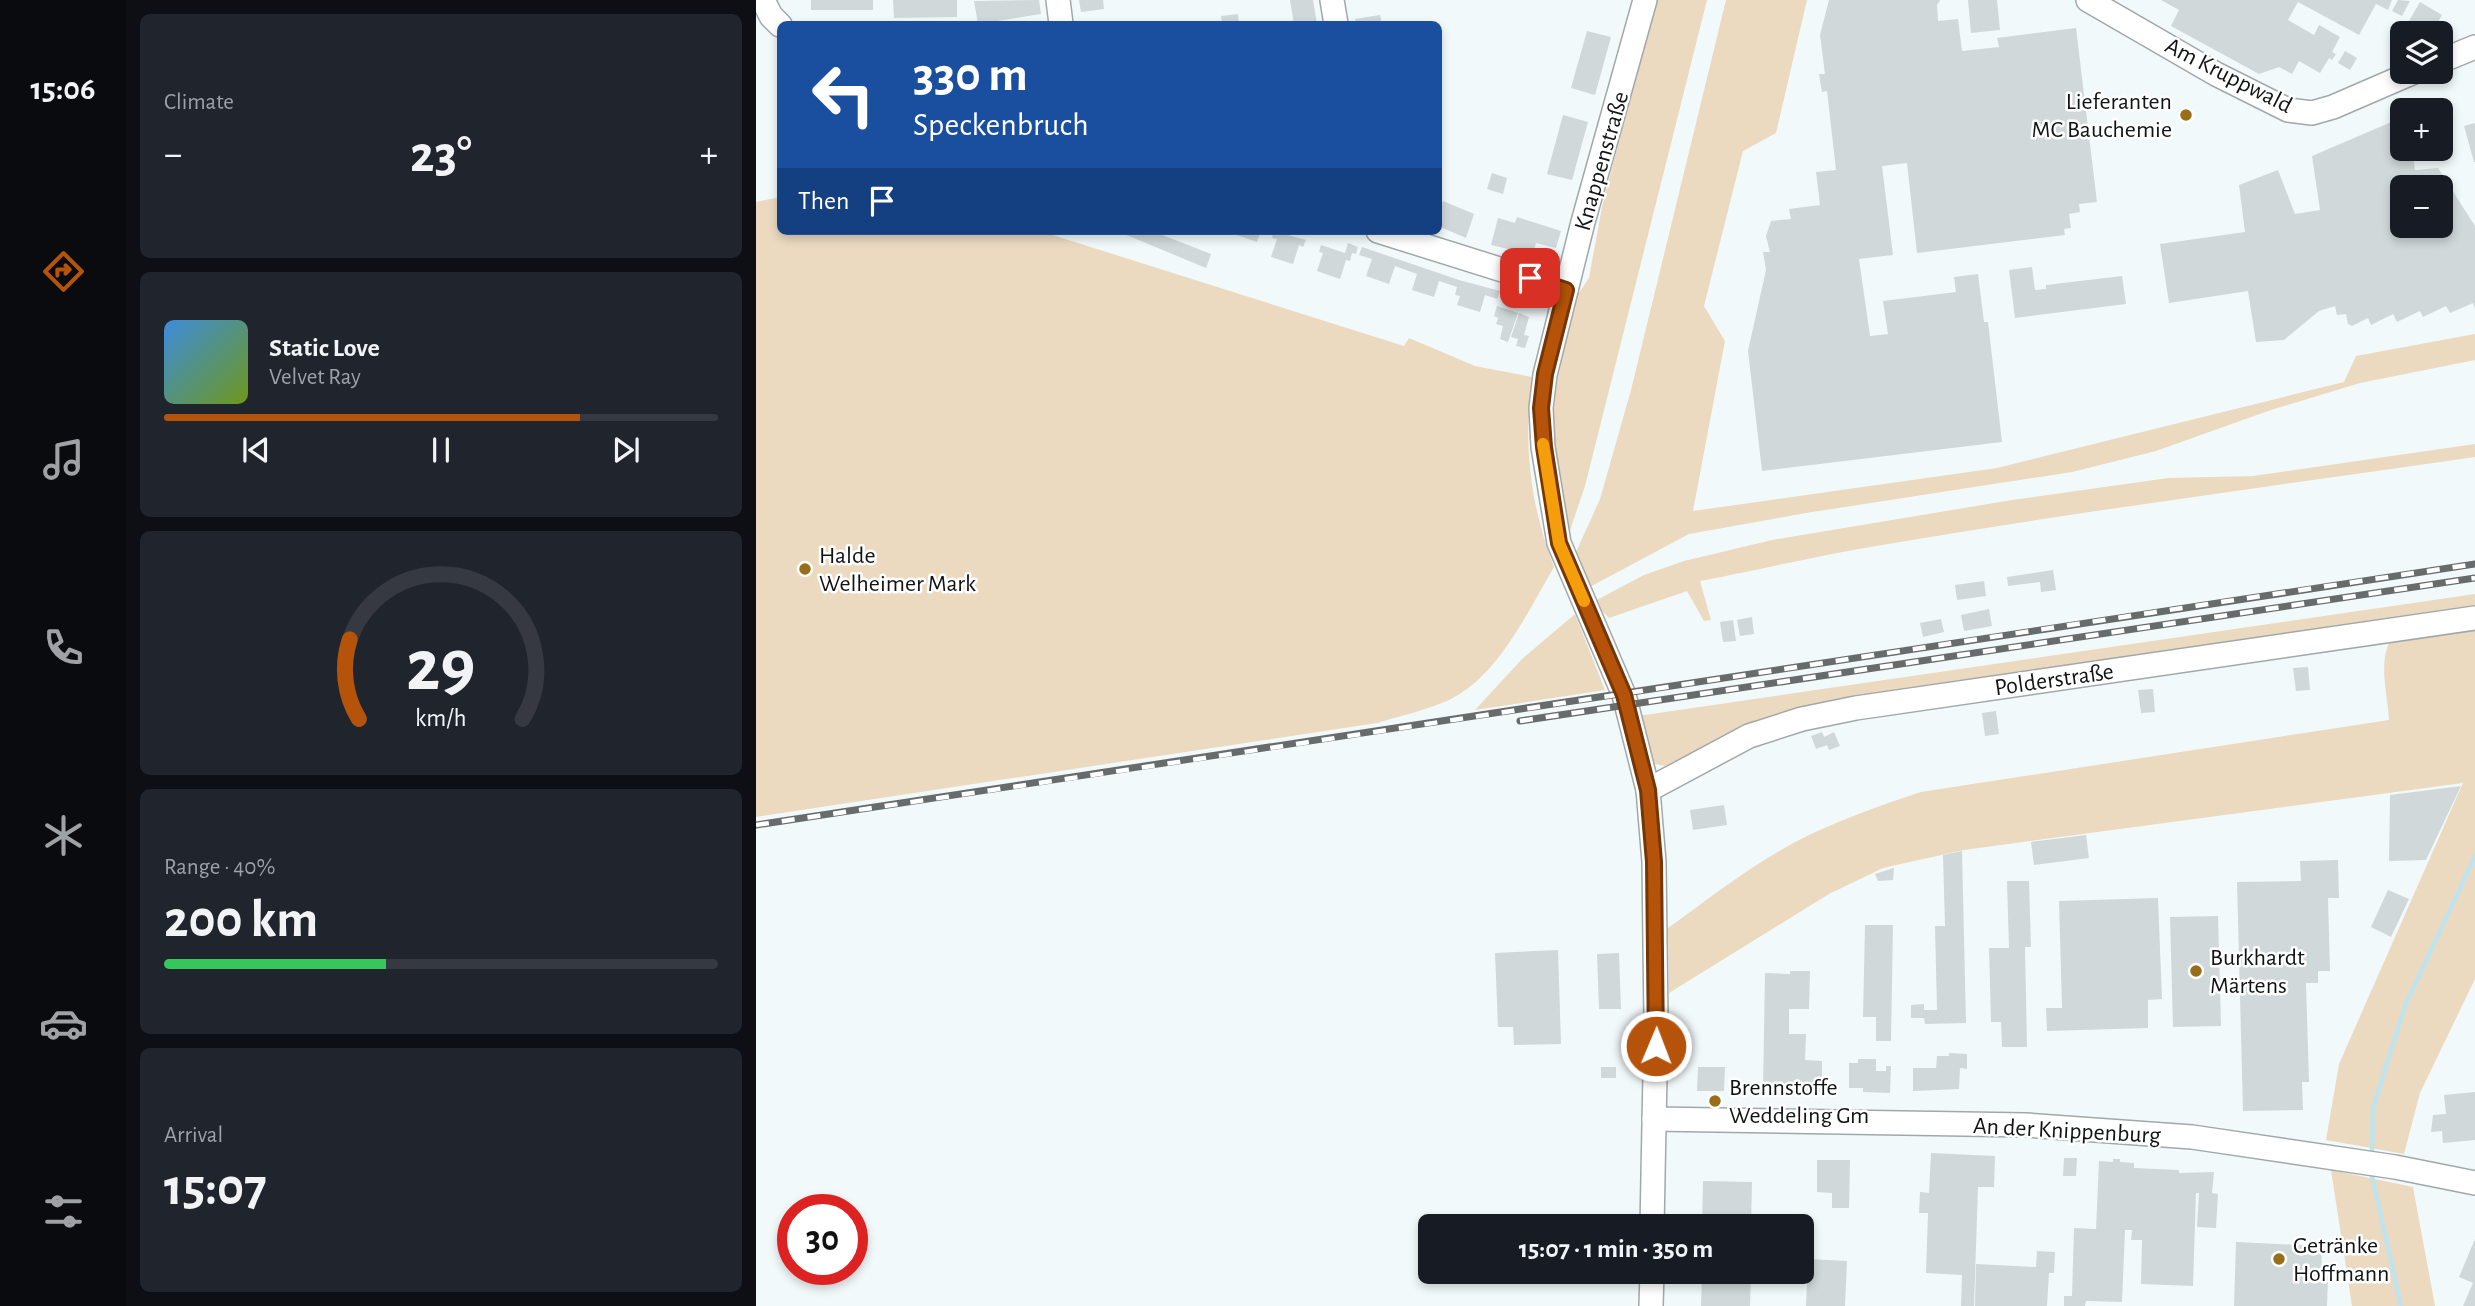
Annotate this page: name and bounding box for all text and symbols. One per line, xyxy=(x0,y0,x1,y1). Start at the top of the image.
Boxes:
map controls xyxy=(2390,21,2453,238)
button: layers xyxy=(2390,21,2453,84)
street label: Am Kruppwald xyxy=(2161,34,2296,118)
icon: left xyxy=(798,49,889,140)
text: 330 m xyxy=(913,51,1028,100)
text: 15:06 xyxy=(31,73,95,105)
street label: Knappenstraße xyxy=(1571,89,1633,234)
place label: Lieferanten MC Bauchemie xyxy=(2032,90,2172,142)
text: Climate xyxy=(164,91,234,114)
button: + xyxy=(2390,98,2453,161)
marker: Lieferanten MC Bauchemie xyxy=(2178,107,2194,123)
text: Speckenbruch xyxy=(913,109,1089,141)
text: 23° xyxy=(410,129,472,181)
text: − xyxy=(164,136,182,174)
text: + xyxy=(700,136,718,174)
button: − xyxy=(2390,175,2453,238)
icon: arrive xyxy=(863,182,901,220)
text: Then xyxy=(798,188,849,214)
icon: directions xyxy=(39,247,88,296)
pin xyxy=(1500,248,1560,308)
icon: arrive xyxy=(1511,259,1549,297)
text: Static Love xyxy=(269,335,380,361)
text: Velvet Ray xyxy=(269,366,361,389)
icon: previous xyxy=(237,431,275,469)
icon: pause xyxy=(422,431,460,469)
icon: next xyxy=(607,431,645,469)
icon: music xyxy=(39,435,88,484)
place label: Halde Welheimer Mark xyxy=(819,544,976,596)
marker: Halde Welheimer Mark xyxy=(797,561,813,577)
icon: phone xyxy=(39,623,88,672)
text: 29 xyxy=(406,631,476,704)
street label: Polderstraße xyxy=(1993,660,2115,700)
text: km/h xyxy=(415,706,467,731)
icon: climate xyxy=(39,811,88,860)
text: Range · 40% xyxy=(164,856,275,879)
text: 200 km xyxy=(164,894,318,946)
place label: Burkhardt Märtens xyxy=(2210,946,2305,998)
marker: Burkhardt Märtens xyxy=(2188,963,2204,979)
icon: car xyxy=(39,999,88,1048)
position arrow xyxy=(1619,1009,1693,1083)
place label: Brennstoffe Weddeling Gm xyxy=(1729,1076,1869,1128)
marker: Brennstoffe Weddeling Gm xyxy=(1707,1093,1723,1109)
street label: An der Knippenburg xyxy=(1972,1114,2162,1148)
text: Arrival xyxy=(164,1124,223,1147)
text: 15:07 xyxy=(164,1162,267,1214)
icon: filters xyxy=(39,1187,88,1236)
speed limit sign: 30 xyxy=(777,1194,868,1285)
place label: Getränke Hoffmann xyxy=(2293,1234,2389,1286)
text: 15:07 · 1 min · 350 m xyxy=(1519,1236,1713,1262)
marker: Getränke Hoffmann xyxy=(2271,1251,2287,1267)

